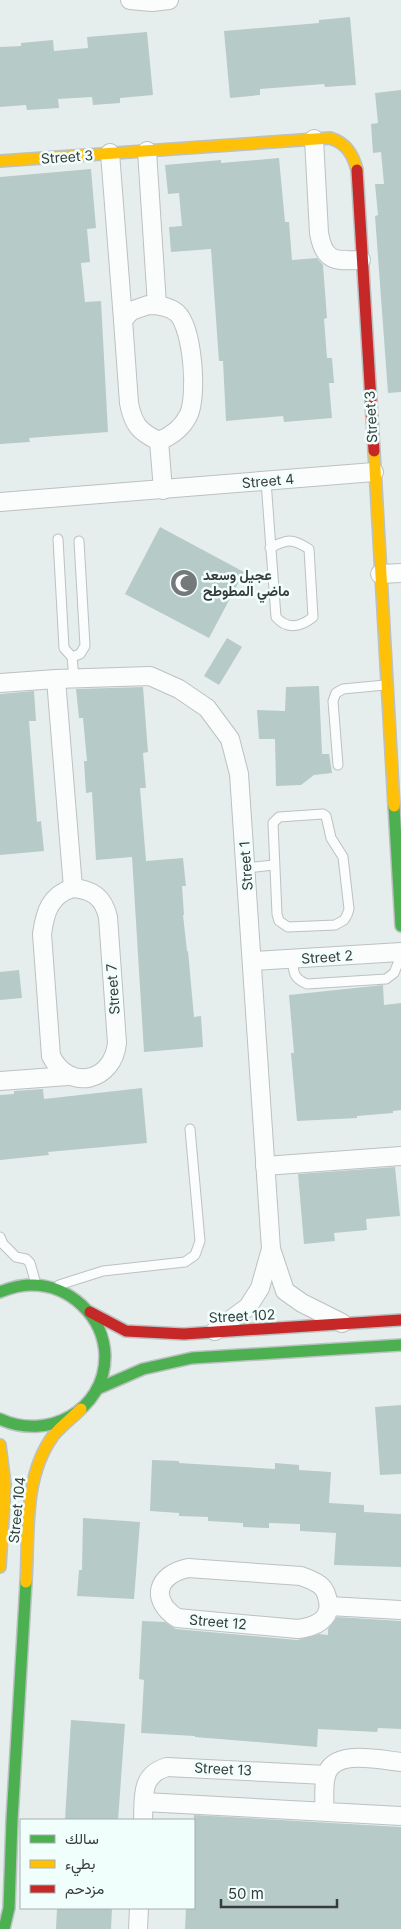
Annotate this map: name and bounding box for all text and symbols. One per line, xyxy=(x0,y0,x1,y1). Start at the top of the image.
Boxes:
street label: Street 3 xyxy=(40,146,94,167)
street label: Street 3 xyxy=(361,391,380,443)
street label: Street 4 xyxy=(241,470,295,491)
place label: عجيل وسعد ماضي المطوطح xyxy=(203,566,290,603)
mosque icon: عجيل وسعد ماضي المطوطح xyxy=(169,568,199,598)
street label: Street 1 xyxy=(235,841,256,891)
street label: Street 2 xyxy=(300,946,353,967)
street label: Street 7 xyxy=(102,963,123,1015)
street label: Street 102 xyxy=(208,1305,276,1326)
street label: Street 104 xyxy=(5,1476,28,1544)
street label: Street 12 xyxy=(189,1611,248,1632)
street label: Street 13 xyxy=(194,1758,252,1779)
legend xyxy=(20,1819,195,1909)
text: سالك xyxy=(65,1829,99,1848)
text: بطيء xyxy=(65,1854,95,1877)
scale bar xyxy=(221,1876,337,1908)
text: مزدحم xyxy=(65,1879,104,1899)
text: 50 m xyxy=(228,1884,264,1903)

